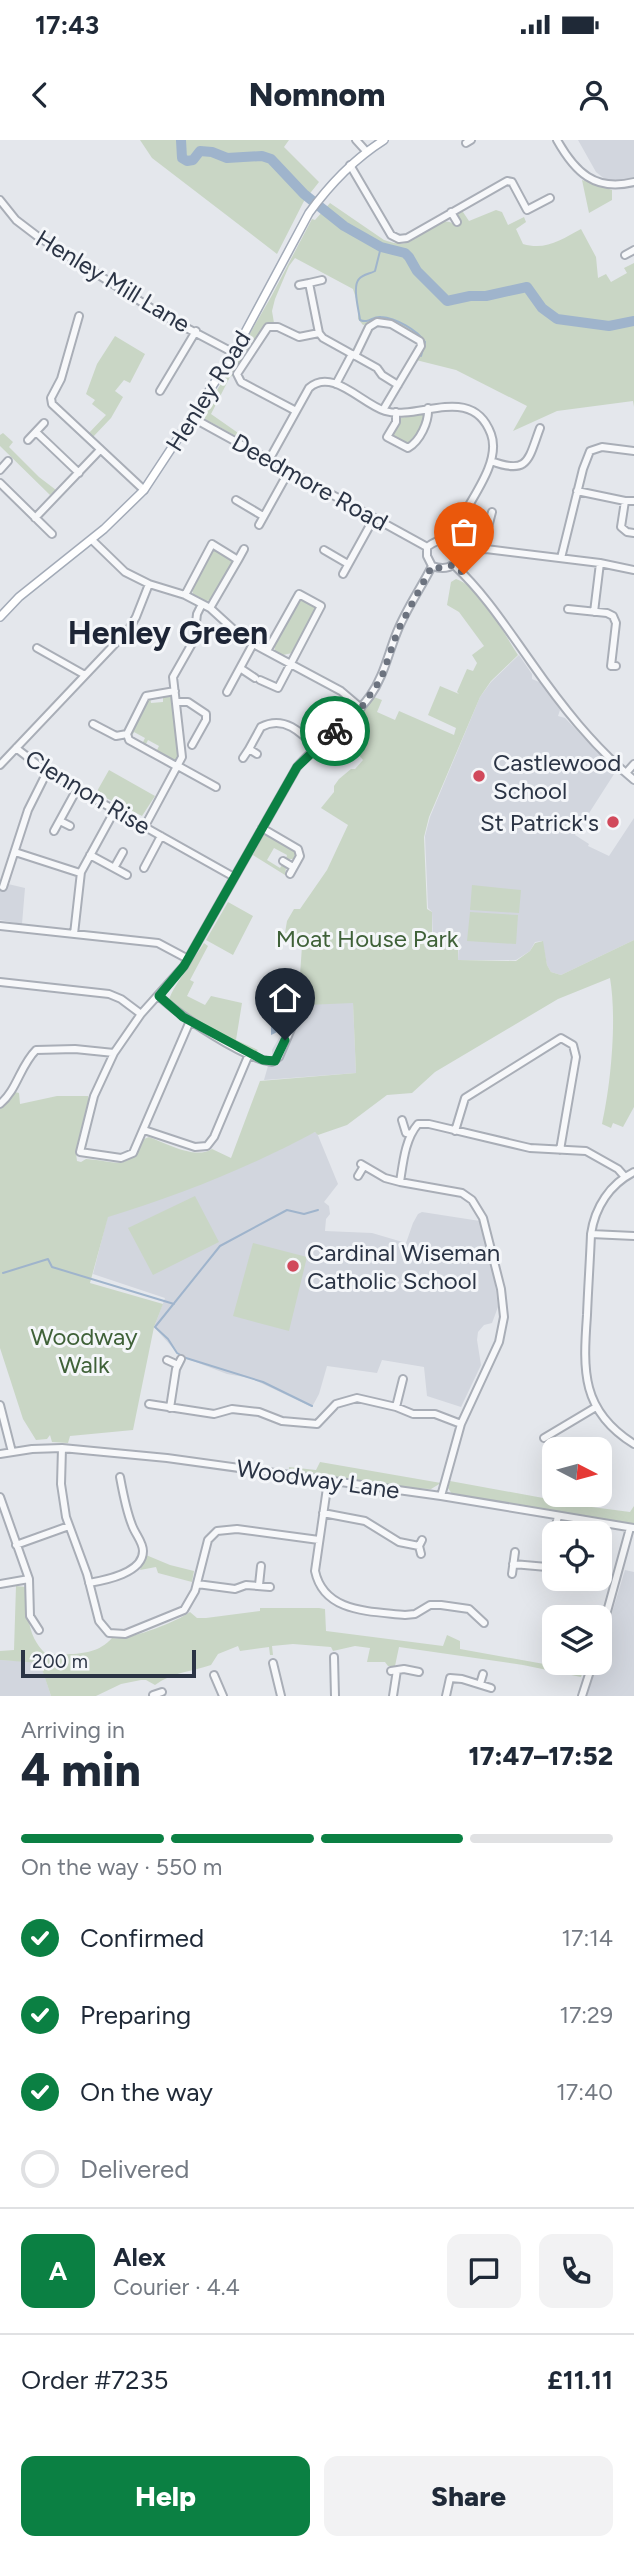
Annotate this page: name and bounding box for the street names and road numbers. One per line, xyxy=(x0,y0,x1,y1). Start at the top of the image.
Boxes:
street label: Henley Mill Lane xyxy=(31,224,195,338)
street label: Henley Road xyxy=(160,325,256,457)
street label: Deedmore Road xyxy=(227,427,393,537)
street label: Clennon Rise xyxy=(20,743,156,841)
street label: Woodway Lane xyxy=(235,1453,401,1505)

